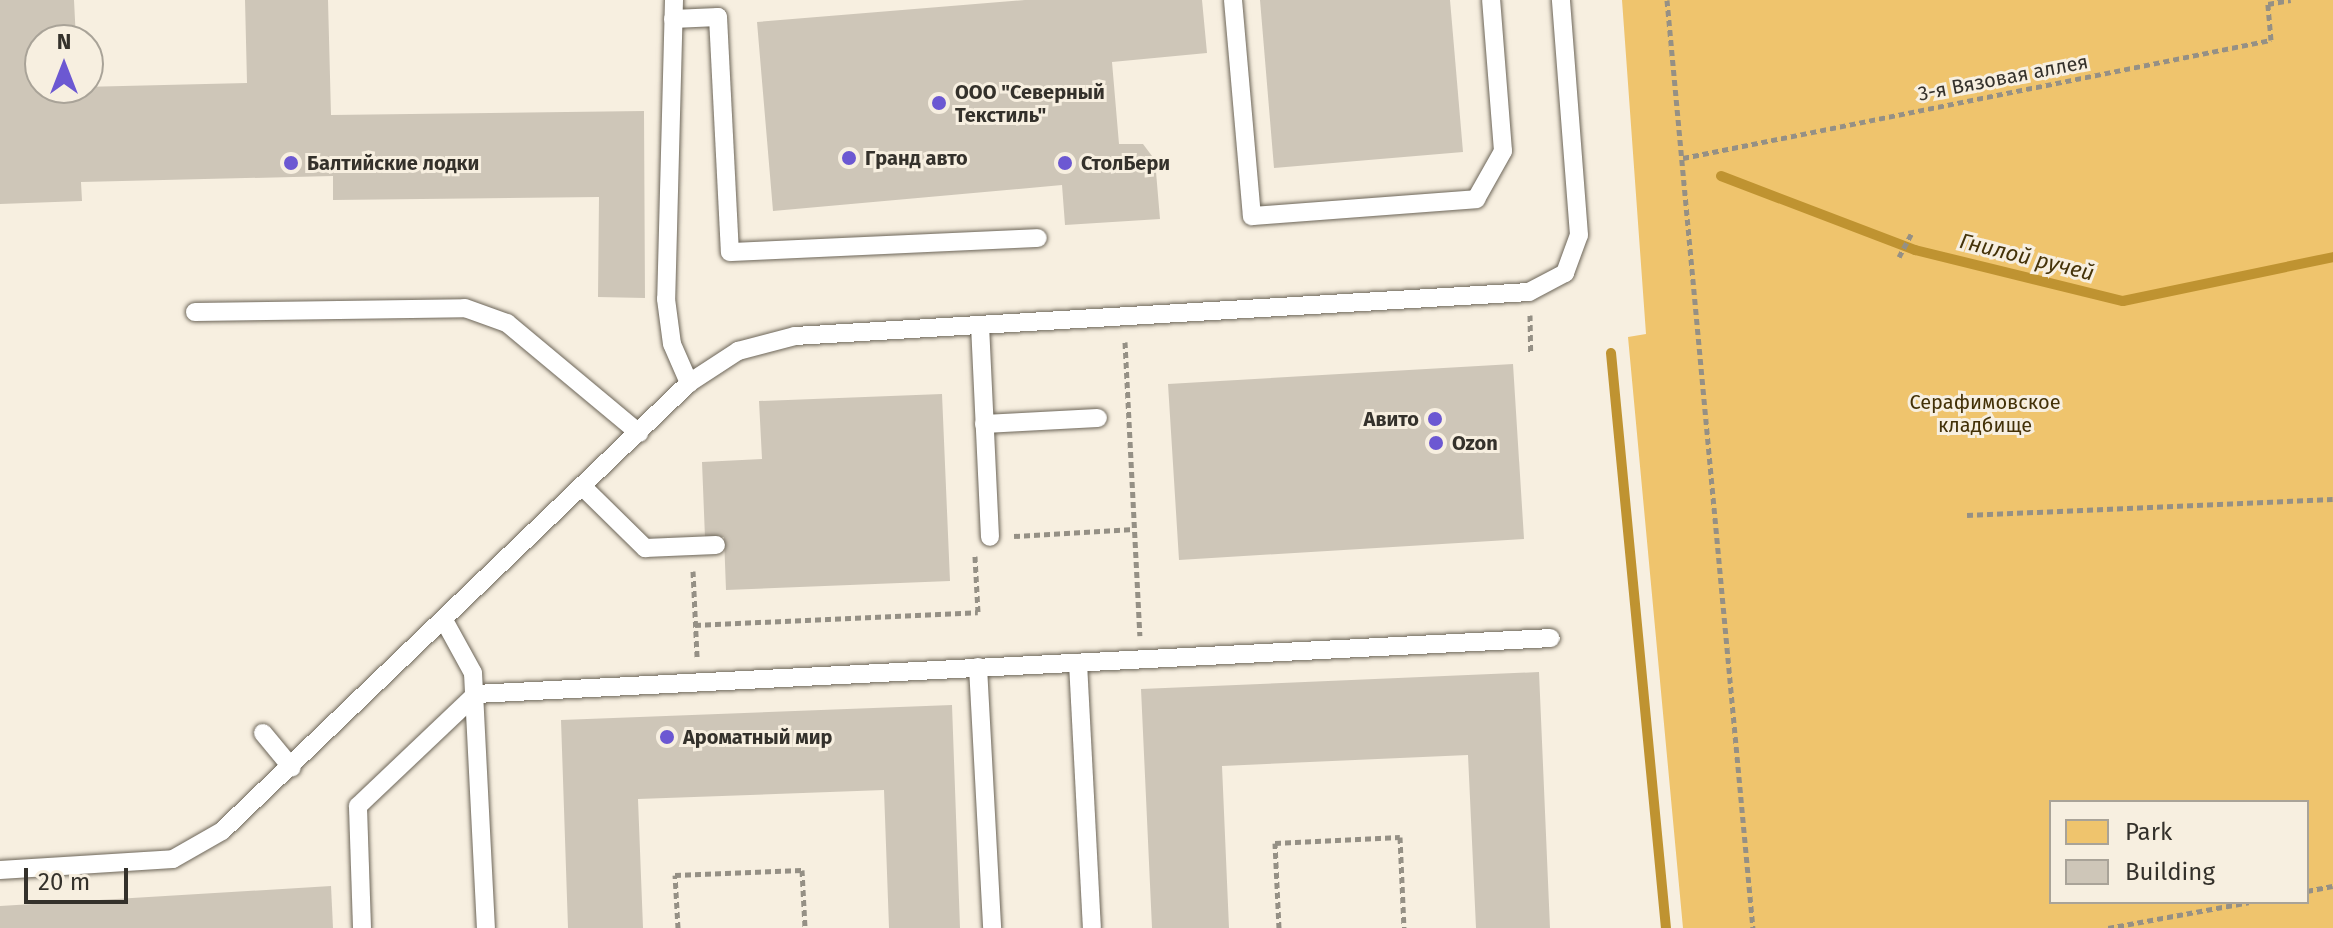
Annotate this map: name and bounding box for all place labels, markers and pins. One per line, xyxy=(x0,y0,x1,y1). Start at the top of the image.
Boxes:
place label: ООО "Северный Текстиль" xyxy=(955,80,1105,127)
marker: ООО "Северный Текстиль" xyxy=(930,94,948,112)
place label: Гранд авто xyxy=(865,146,968,170)
marker: Гранд авто xyxy=(840,149,858,167)
place label: Балтийские лодки xyxy=(307,151,479,175)
place label: СтолБери xyxy=(1081,151,1170,175)
marker: Балтийские лодки xyxy=(282,154,300,172)
marker: СтолБери xyxy=(1056,154,1074,172)
place label: Авито xyxy=(1364,407,1419,431)
marker: Авито xyxy=(1426,410,1444,428)
place label: Ozon xyxy=(1452,431,1498,455)
marker: Ozon xyxy=(1427,434,1445,452)
place label: Ароматный мир xyxy=(683,725,833,749)
marker: Ароматный мир xyxy=(658,728,676,746)

